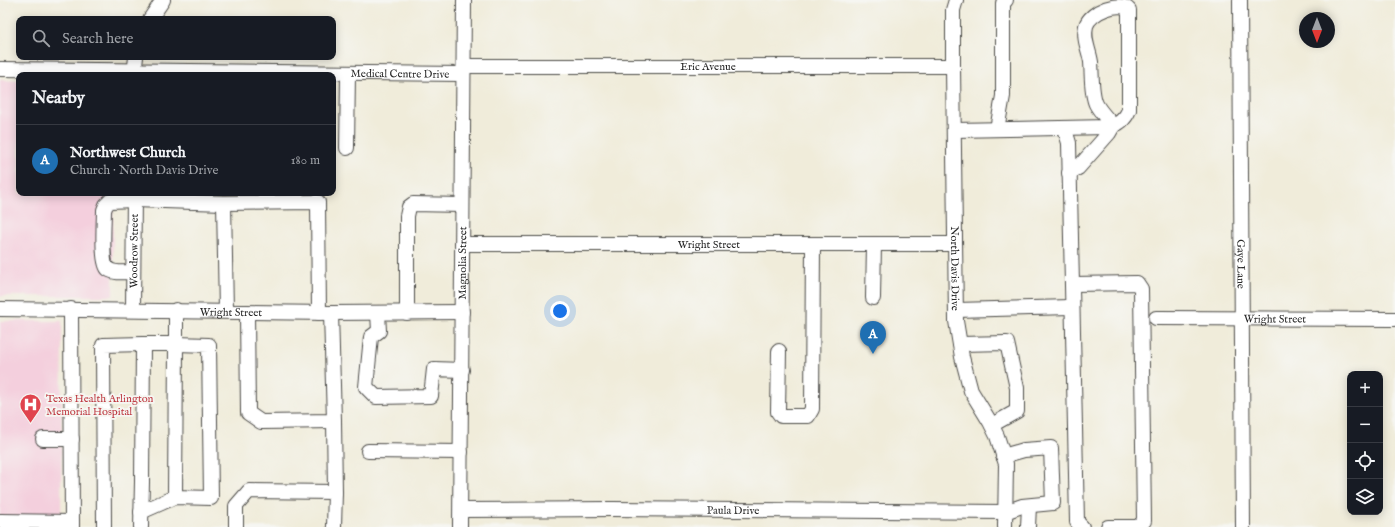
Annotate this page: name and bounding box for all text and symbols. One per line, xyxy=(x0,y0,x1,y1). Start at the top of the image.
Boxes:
north arrow xyxy=(1299,12,1335,48)
search box xyxy=(16,16,336,60)
icon: search xyxy=(30,27,52,49)
text: Search here xyxy=(62,29,133,48)
street label: Eric Avenue xyxy=(680,60,736,74)
street label: Medical Centre Drive xyxy=(351,67,449,82)
text: Nearby xyxy=(32,88,85,109)
text: Northwest Church xyxy=(70,143,186,162)
text: A xyxy=(41,152,49,169)
text: 180 m xyxy=(291,152,320,169)
text: Church · North Davis Drive xyxy=(70,162,218,179)
street label: Woodrow Street xyxy=(127,213,142,288)
street label: Magnolia Street xyxy=(456,226,470,300)
street label: North Davis Drive xyxy=(947,226,962,311)
street label: Wright Street xyxy=(678,238,740,252)
street label: Gaye Lane xyxy=(1233,239,1248,289)
your location xyxy=(550,301,570,321)
street label: Wright Street xyxy=(200,305,262,320)
street label: Wright Street xyxy=(1244,312,1306,327)
pin: A xyxy=(860,321,886,354)
map controls xyxy=(1347,371,1383,515)
button: + xyxy=(1347,371,1383,407)
hospital icon: Texas Health Arlington Memorial Hospital xyxy=(18,391,44,424)
place label: Texas Health Arlington Memorial Hospital xyxy=(46,392,154,419)
button: − xyxy=(1347,407,1383,443)
button: locate xyxy=(1347,443,1383,479)
button: layers xyxy=(1347,479,1383,515)
street label: Paula Drive xyxy=(707,504,759,518)

